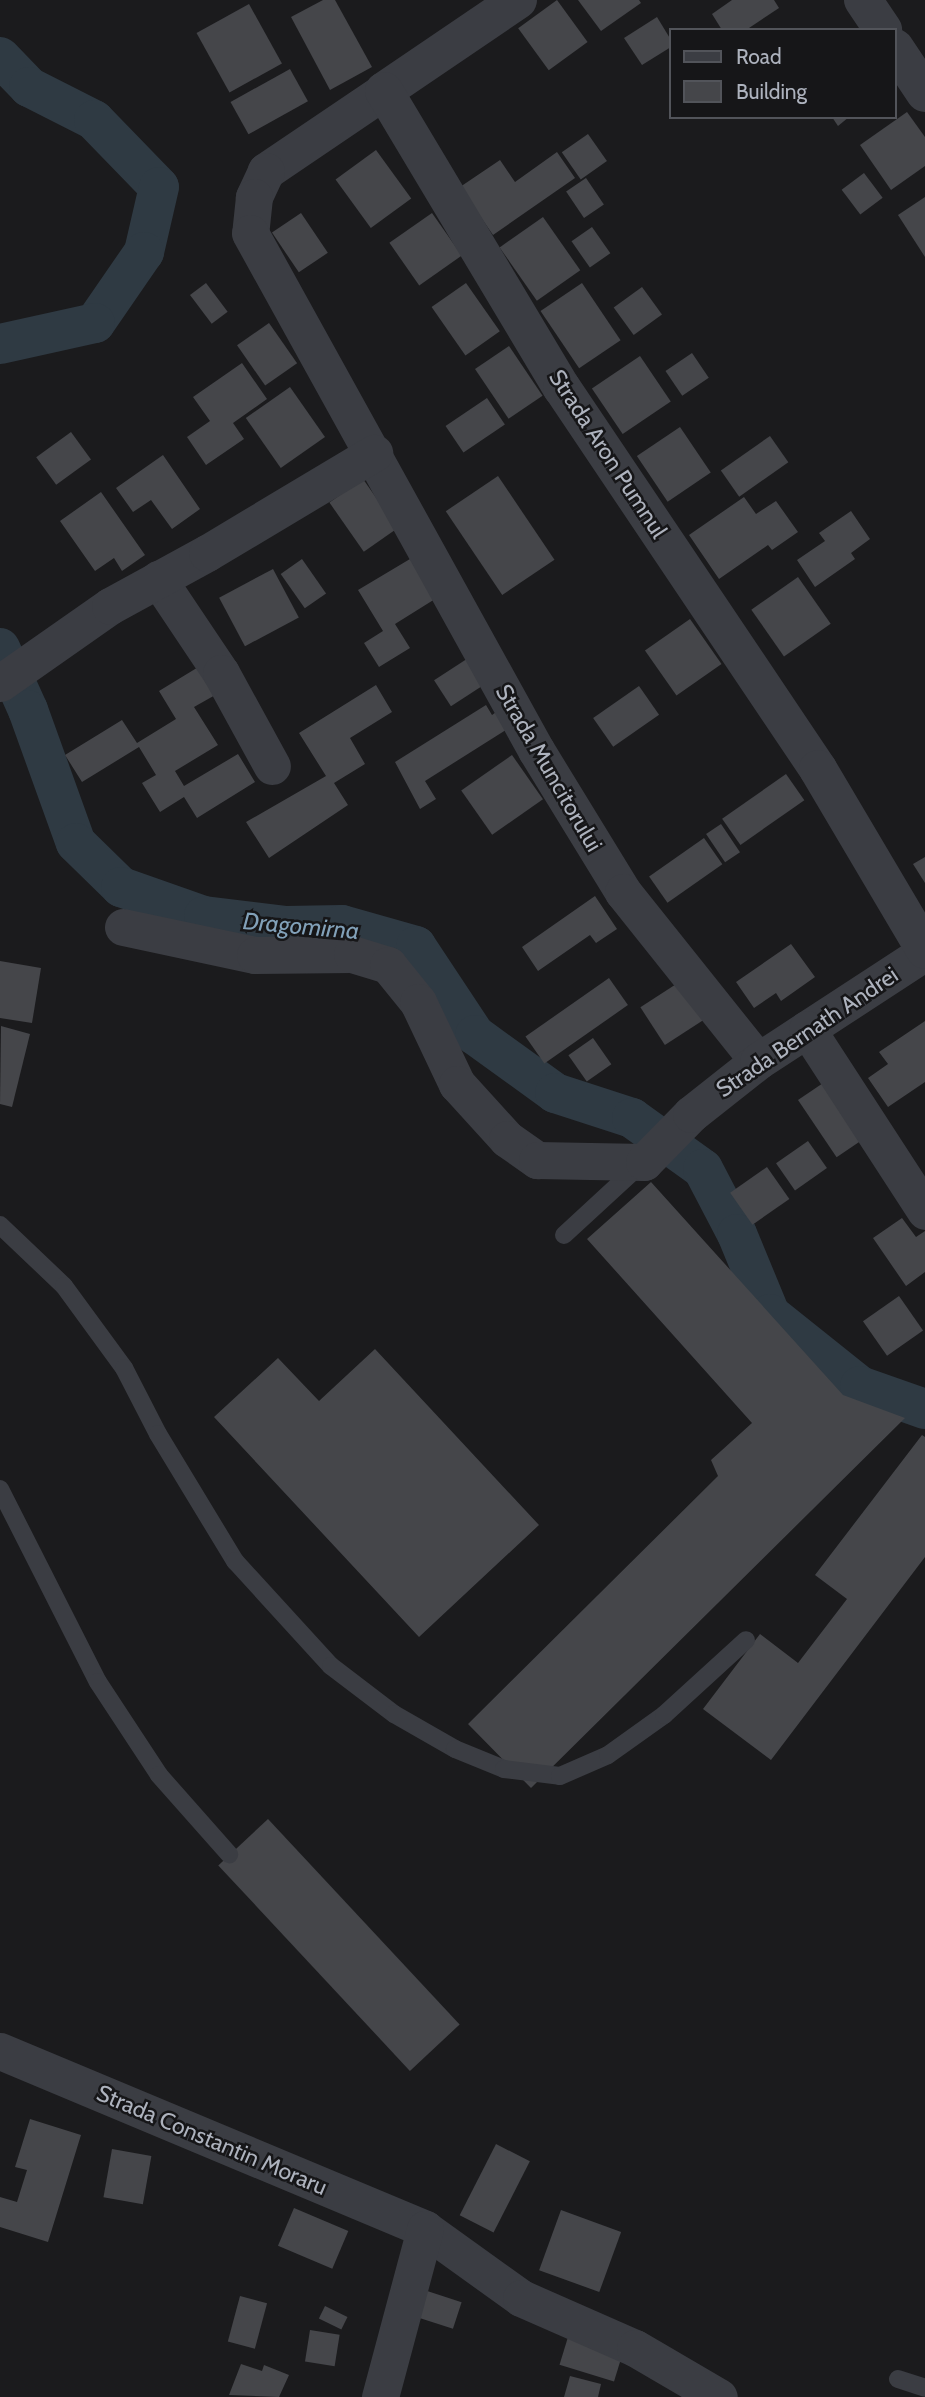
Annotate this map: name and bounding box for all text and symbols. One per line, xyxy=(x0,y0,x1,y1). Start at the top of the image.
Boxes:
legend xyxy=(670,28,897,119)
text: Road xyxy=(736,44,782,69)
text: Building xyxy=(736,79,807,104)
street label: Strada Aron Pumnul xyxy=(543,365,673,543)
street label: Strada Muncitorului xyxy=(490,679,608,857)
water label: Dragomirna xyxy=(242,907,360,945)
street label: Strada Bernath Andrei xyxy=(711,961,903,1103)
street label: Strada Constantin Moraru xyxy=(93,2079,331,2201)

